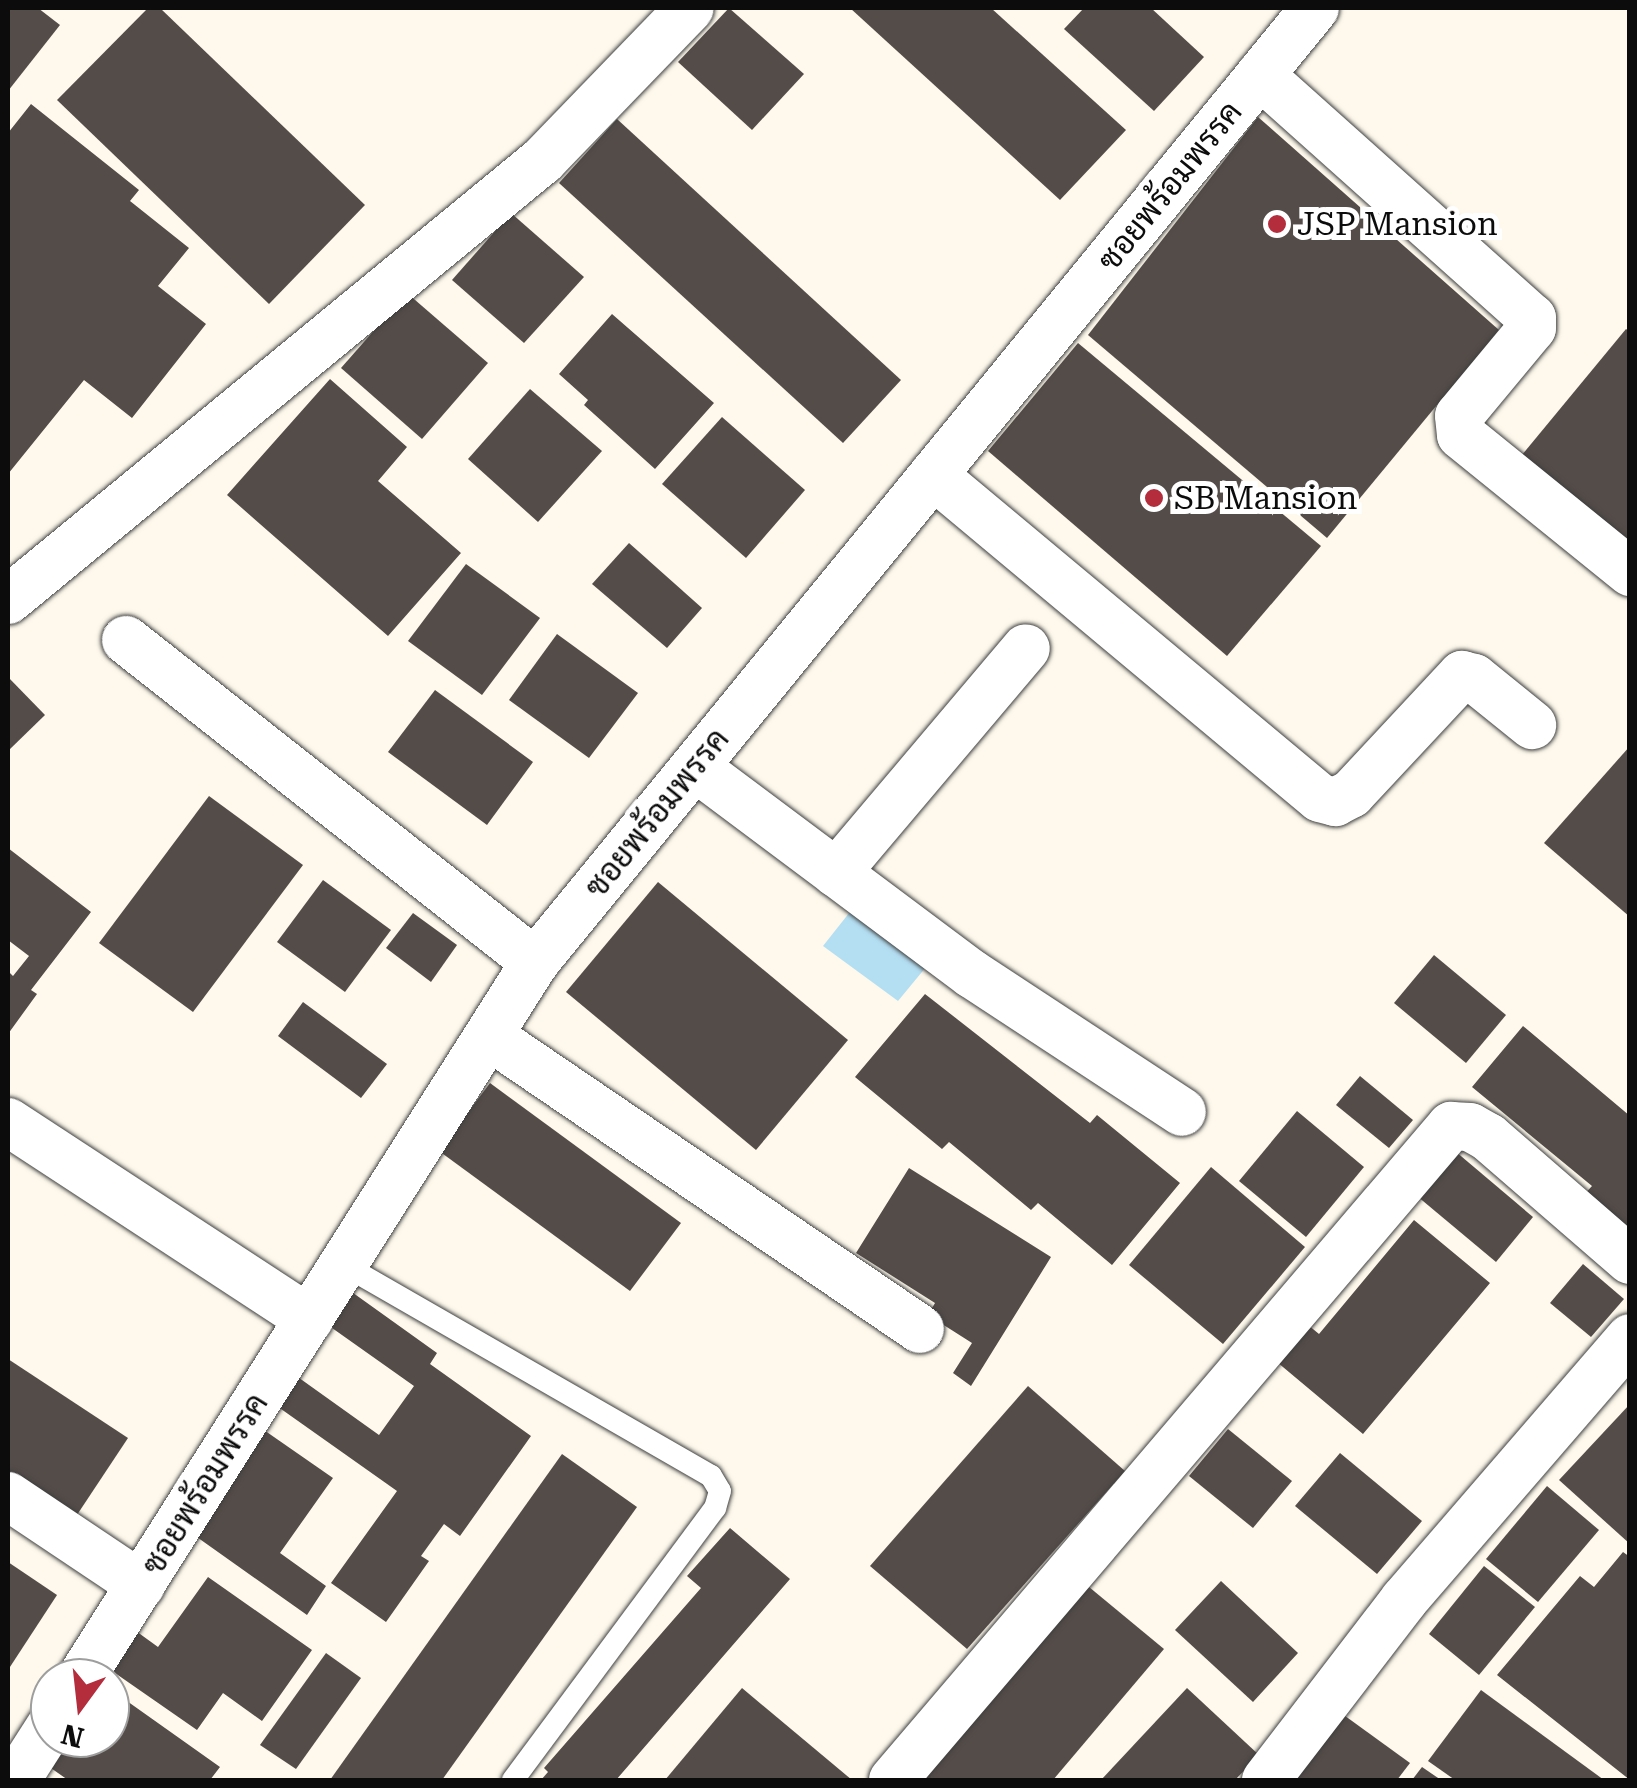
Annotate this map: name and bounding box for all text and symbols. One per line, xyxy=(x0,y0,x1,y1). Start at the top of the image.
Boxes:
street label: ซอยพร้อมพรรค xyxy=(1090,93,1250,279)
place label: JSP Mansion xyxy=(1297,205,1498,243)
marker: JSP Mansion xyxy=(1266,213,1288,235)
place label: SB Mansion xyxy=(1174,479,1357,517)
marker: SB Mansion xyxy=(1143,487,1165,509)
street label: ซอยพร้อมพรรค xyxy=(577,720,737,906)
street label: ซอยพร้อมพรรค xyxy=(134,1386,276,1582)
north arrow xyxy=(30,1658,130,1758)
text: N xyxy=(58,1717,87,1754)

